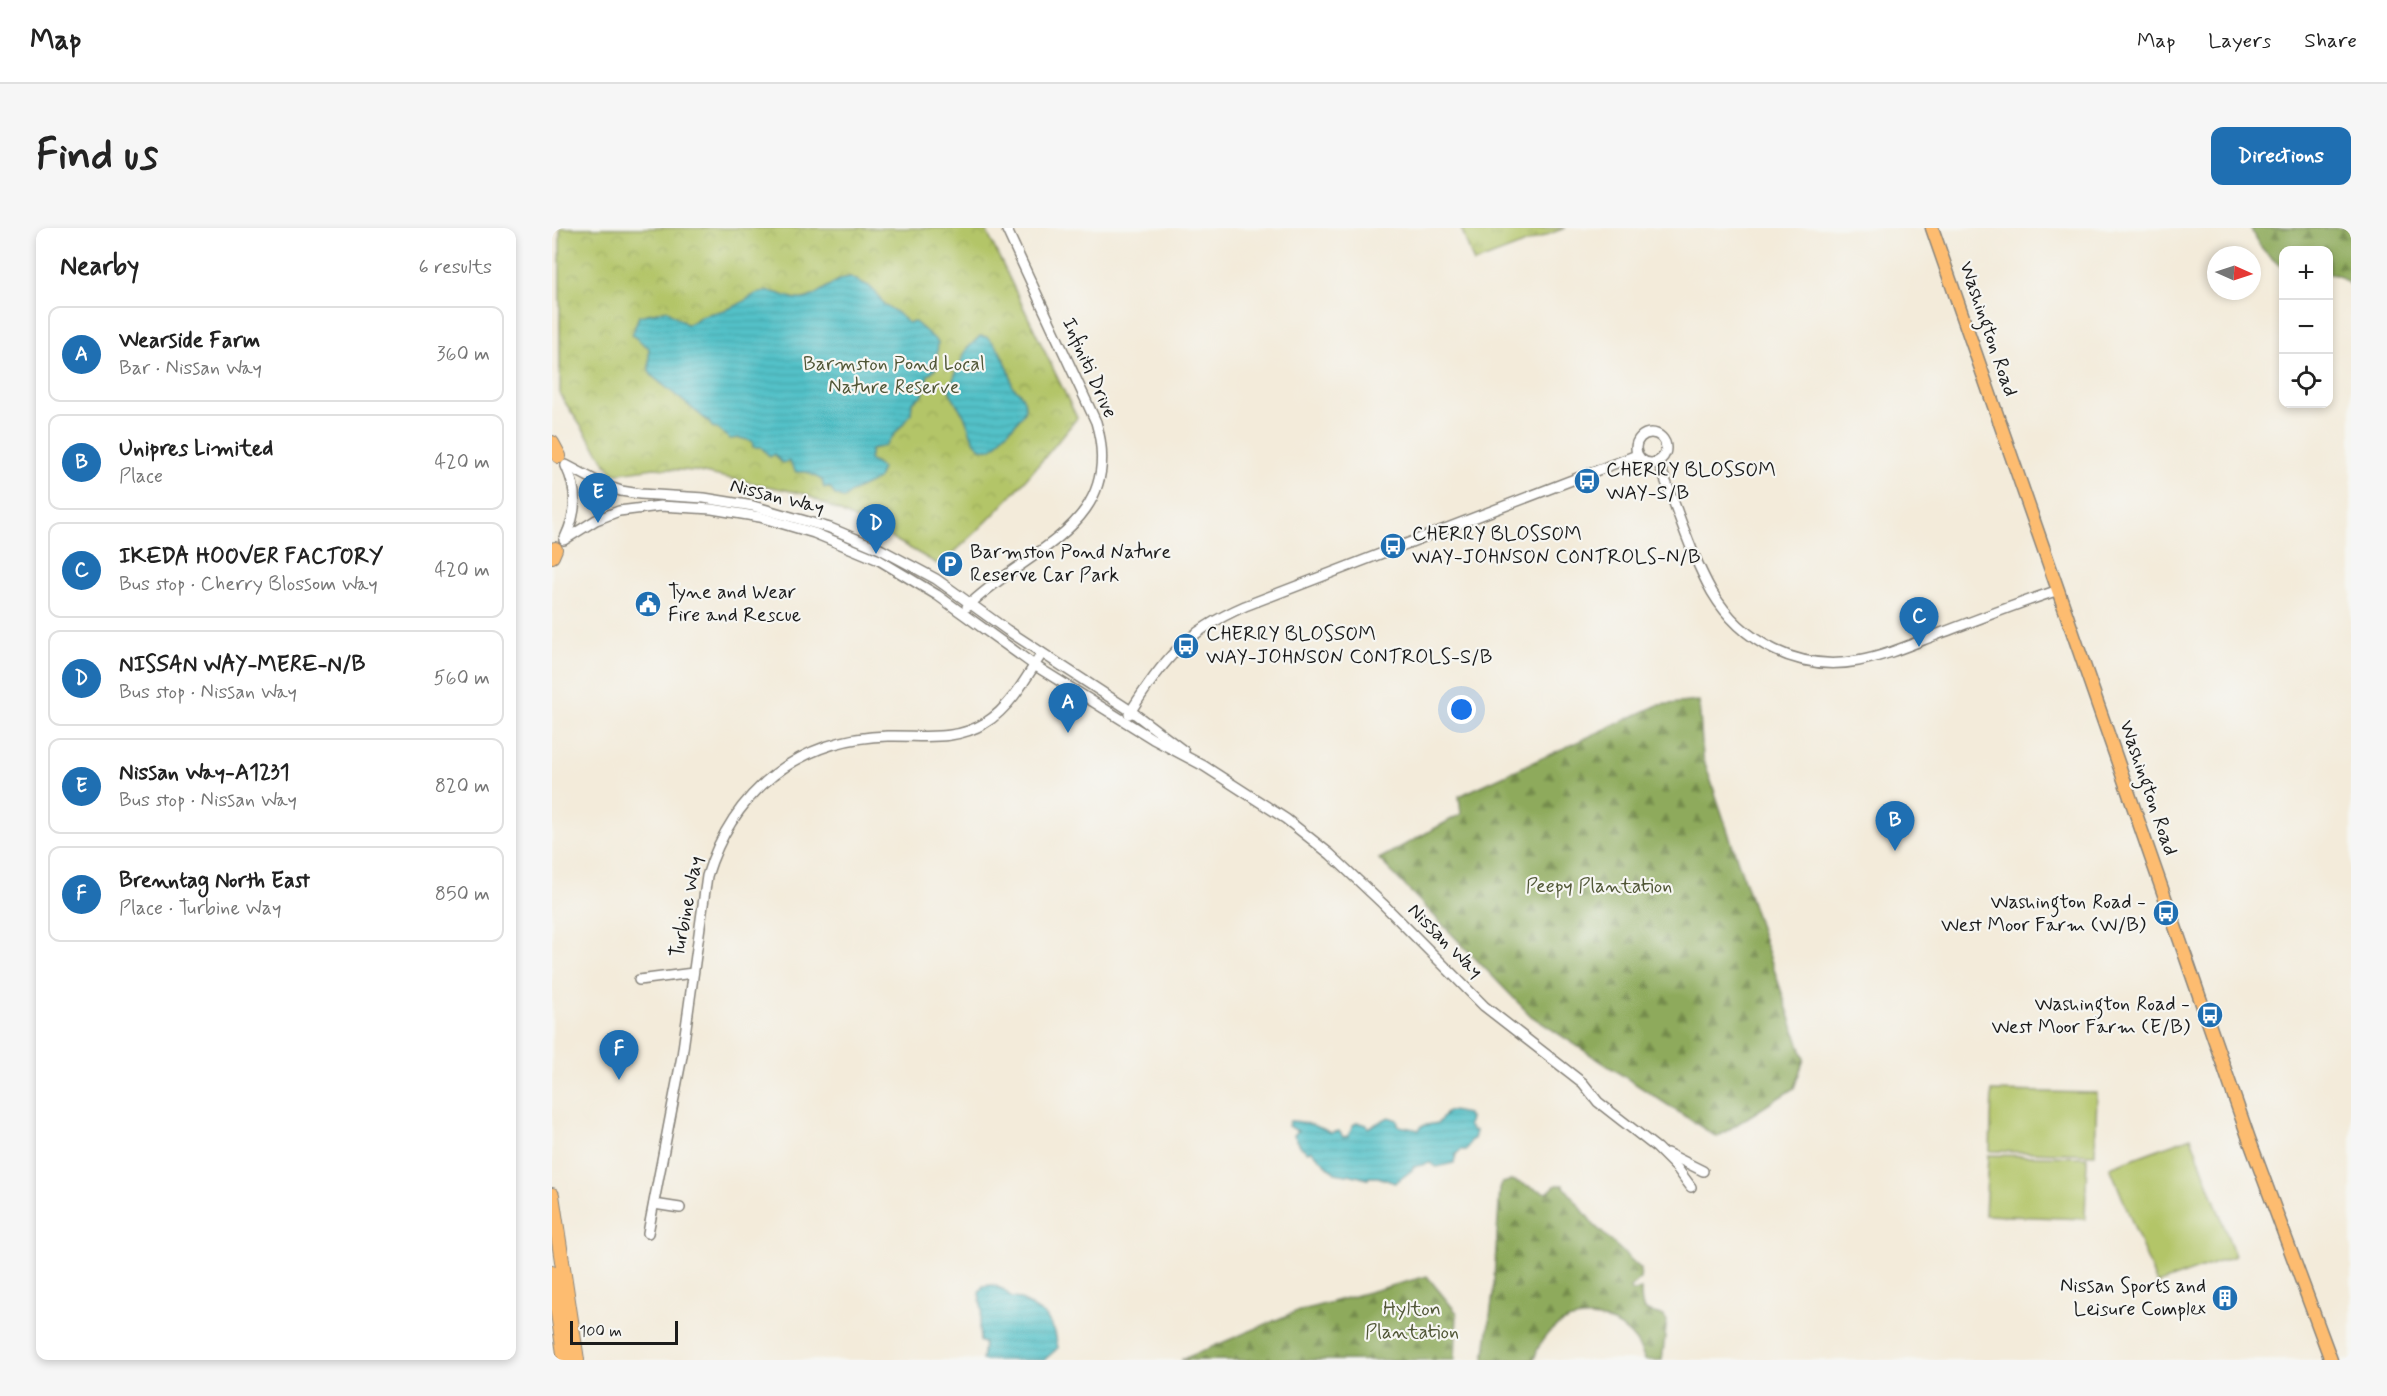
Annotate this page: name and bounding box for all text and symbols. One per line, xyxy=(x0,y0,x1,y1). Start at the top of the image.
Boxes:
text: Map xyxy=(30,23,81,60)
text: Map xyxy=(2137,27,2175,55)
text: Layers xyxy=(2208,27,2271,55)
text: Share xyxy=(2304,27,2357,55)
button: Directions xyxy=(2211,127,2351,185)
text: Find us xyxy=(36,129,158,184)
north arrow xyxy=(2207,246,2261,300)
map controls xyxy=(2279,246,2333,408)
button: + xyxy=(2279,246,2333,300)
text: Nearby xyxy=(60,250,139,284)
text: 6 results xyxy=(419,254,492,281)
street label: Washington Road xyxy=(1950,258,2024,401)
button: − xyxy=(2279,300,2333,354)
street label: Infiniti Drive xyxy=(1055,313,1123,423)
text: Wearside Farm xyxy=(119,327,260,355)
text: A xyxy=(75,341,88,368)
text: 360 m xyxy=(437,341,490,368)
park label: Barmston Pond Local Nature Reserve xyxy=(803,351,985,401)
button: locate xyxy=(2279,354,2333,408)
text: Bar · Nissan Way xyxy=(119,355,262,382)
text: Unipres Limited xyxy=(119,435,273,463)
text: B xyxy=(75,449,88,476)
text: 420 m xyxy=(434,449,490,476)
place label: CHERRY BLOSSOM WAY-S/B xyxy=(1606,457,1776,507)
text: Place xyxy=(119,463,163,490)
bus stop icon: CHERRY BLOSSOM WAY-S/B xyxy=(1572,466,1602,496)
street label: Nissan Way xyxy=(727,472,827,522)
pin: E xyxy=(578,474,618,523)
pin: D xyxy=(856,504,896,554)
place label: CHERRY BLOSSOM WAY-JOHNSON CONTROLS-N/B xyxy=(1412,521,1701,571)
bus stop icon: CHERRY BLOSSOM WAY-JOHNSON CONTROLS-N/B xyxy=(1378,531,1408,561)
place label: Barmston Pond Nature Reserve Car Park xyxy=(970,539,1171,589)
text: IKEDA HOOVER FACTORY xyxy=(119,543,383,571)
parking icon: Barmston Pond Nature Reserve Car Park xyxy=(935,549,965,579)
text: C xyxy=(74,557,89,584)
text: 420 m xyxy=(434,557,490,584)
text: Bus stop · Cherry Blossom Way xyxy=(119,571,378,598)
place label: Tyne and Wear Fire and Rescue xyxy=(668,579,801,629)
public building icon: Tyne and Wear Fire and Rescue xyxy=(633,589,663,619)
pin: C xyxy=(1900,598,1938,647)
place label: CHERRY BLOSSOM WAY-JOHNSON CONTROLS-S/B xyxy=(1206,621,1492,671)
bus stop icon: CHERRY BLOSSOM WAY-JOHNSON CONTROLS-S/B xyxy=(1171,631,1201,661)
text: NISSAN WAY-MERE-N/B xyxy=(119,651,365,679)
text: D xyxy=(75,665,88,692)
text: 560 m xyxy=(434,665,490,692)
text: Bus stop · Nissan Way xyxy=(119,679,297,706)
pin: A xyxy=(1048,684,1088,733)
your location xyxy=(1447,695,1476,724)
street label: Washington Road xyxy=(2110,717,2184,860)
text: Nissan Way-A1231 xyxy=(119,759,290,787)
text: E xyxy=(76,773,87,800)
text: 820 m xyxy=(435,773,490,800)
text: Bus stop · Nissan Way xyxy=(119,787,297,814)
pin: B xyxy=(1876,802,1914,851)
street label: Turbine Way xyxy=(664,854,710,960)
text: Brenntag North East xyxy=(119,867,310,895)
park label: Peepy Plantation xyxy=(1526,873,1672,900)
text: F xyxy=(76,881,87,908)
text: 850 m xyxy=(435,881,490,908)
place label: Washington Road - West Moor Farm (W/B) xyxy=(1941,889,2146,939)
text: Place · Turbine Way xyxy=(119,895,281,922)
street label: Nissan Way xyxy=(1401,897,1489,985)
bus stop icon: Washington Road - West Moor Farm (W/B) xyxy=(2151,898,2181,928)
place label: Washington Road - West Moor Farm (E/B) xyxy=(1992,991,2190,1041)
bus stop icon: Washington Road - West Moor Farm (E/B) xyxy=(2195,1000,2225,1030)
pin: F xyxy=(600,1030,638,1080)
place label: Nissan Sports and Leisure Complex xyxy=(2060,1273,2206,1323)
building icon: Nissan Sports and Leisure Complex xyxy=(2210,1283,2240,1313)
park label: Hylton Plantation xyxy=(1365,1296,1459,1346)
scale bar xyxy=(570,1318,678,1346)
text: 100 m xyxy=(579,1321,622,1342)

